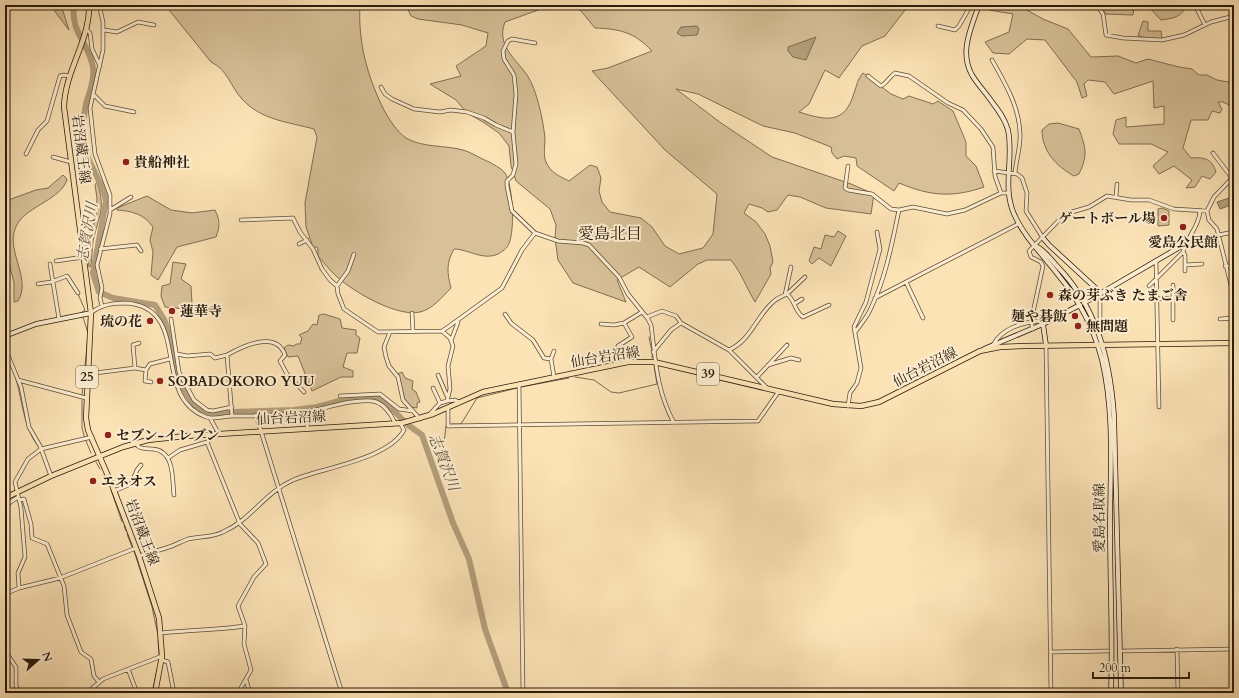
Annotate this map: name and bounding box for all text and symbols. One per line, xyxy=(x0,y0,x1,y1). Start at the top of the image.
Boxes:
street label: 岩沼蔵王線 xyxy=(67,113,95,185)
place label: 貴船神社 xyxy=(134,153,190,172)
marker: 貴船神社 xyxy=(121,157,131,167)
water label: 志賀沢川 xyxy=(72,199,102,263)
place label: ゲートボール場 xyxy=(1058,209,1156,228)
marker: ゲートボール場 xyxy=(1159,213,1169,223)
marker: 愛島公民館 xyxy=(1178,222,1188,232)
district label: 愛島北目 xyxy=(578,223,642,245)
place label: 愛島公民館 xyxy=(1148,233,1218,252)
place label: 森の芽ぶき たまご舎 xyxy=(1058,286,1188,305)
marker: 森の芽ぶき たまご舎 xyxy=(1045,290,1055,300)
place label: 蓮華寺 xyxy=(180,302,222,321)
marker: 蓮華寺 xyxy=(167,306,177,316)
place label: 麺や碁飯 xyxy=(1011,307,1068,326)
marker: 麺や碁飯 xyxy=(1070,311,1080,321)
place label: 琉の花 xyxy=(100,312,142,331)
marker: 琉の花 xyxy=(145,316,155,326)
place label: 無問題 xyxy=(1086,317,1128,336)
marker: 無問題 xyxy=(1073,321,1083,331)
street label: 仙台岩沼線 xyxy=(569,342,641,372)
street label: 仙台岩沼線 xyxy=(890,343,960,391)
road number: 39 xyxy=(697,363,719,385)
road number: 25 xyxy=(76,366,98,388)
place label: SOBADOKORO YUU xyxy=(168,372,315,391)
marker: SOBADOKORO YUU xyxy=(155,376,165,386)
street label: 仙台岩沼線 xyxy=(256,407,326,429)
place label: セブン-イレブン xyxy=(116,426,220,445)
marker: セブン-イレブン xyxy=(103,430,113,440)
water label: 志賀沢川 xyxy=(424,430,465,495)
place label: エネオス xyxy=(101,472,157,491)
marker: エネオス xyxy=(88,476,98,486)
street label: 愛島名取線 xyxy=(1090,483,1109,553)
street label: 岩沼蔵王線 xyxy=(121,496,163,568)
north arrow xyxy=(18,640,58,680)
text: N xyxy=(38,650,56,664)
scale bar xyxy=(1093,654,1189,680)
text: 200 m xyxy=(1099,660,1132,676)

